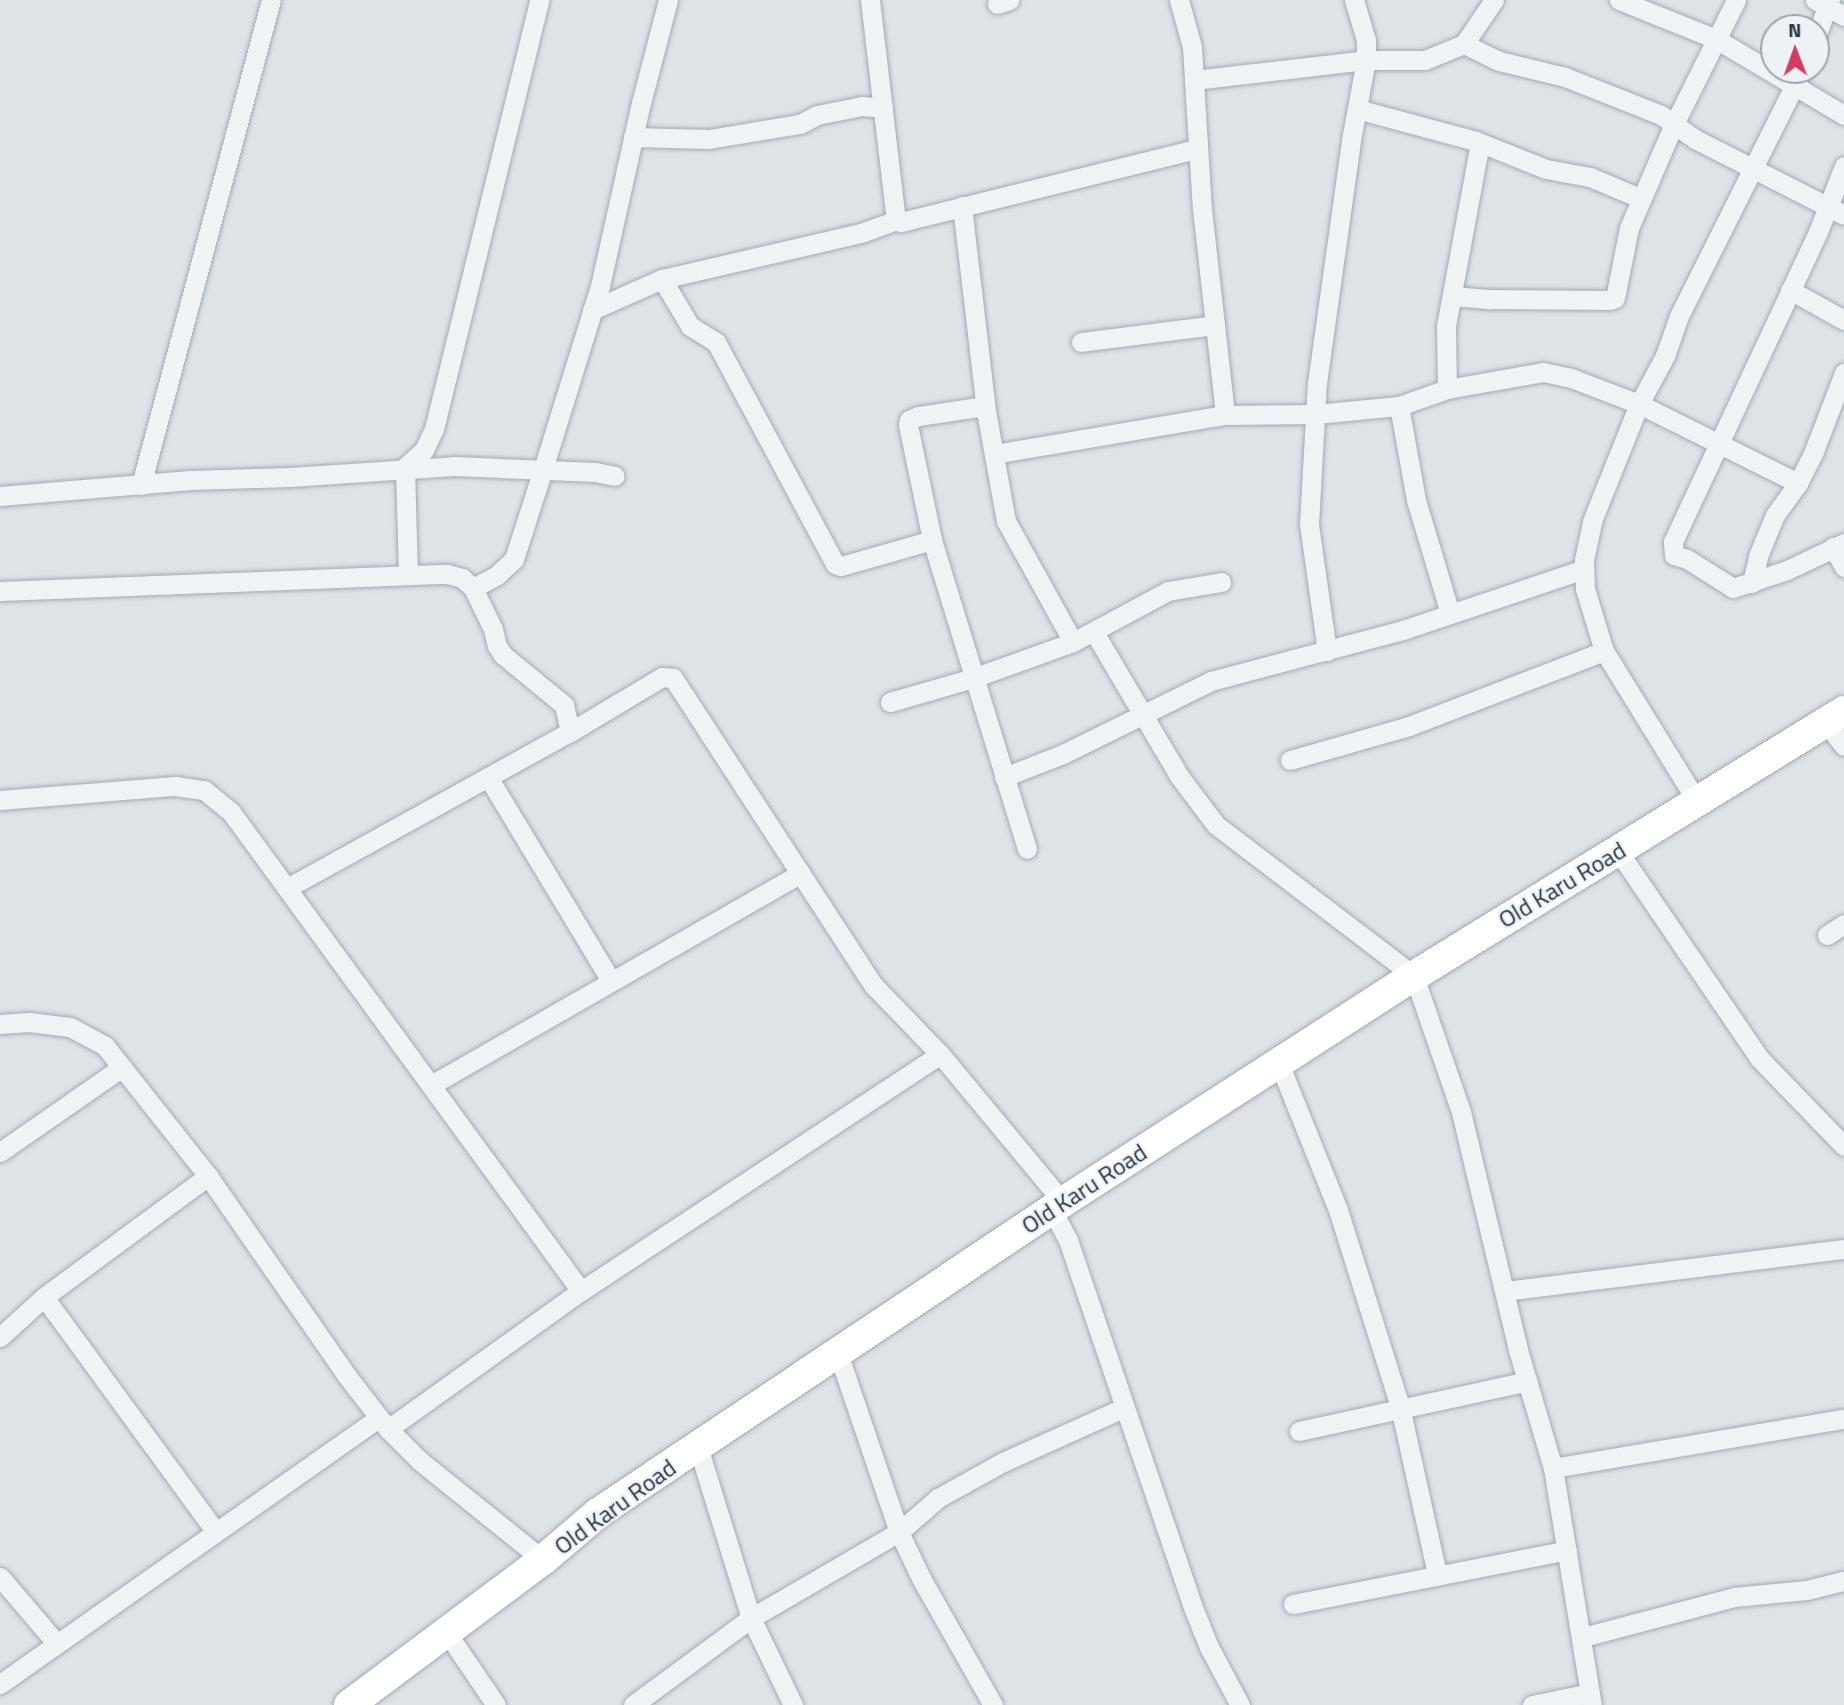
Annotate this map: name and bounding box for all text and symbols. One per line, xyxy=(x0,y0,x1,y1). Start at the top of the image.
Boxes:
north arrow xyxy=(1760,14,1830,84)
text: N xyxy=(1788,15,1801,44)
street label: Old Karu Road xyxy=(1493,836,1631,934)
street label: Old Karu Road xyxy=(1016,1138,1152,1240)
street label: Old Karu Road xyxy=(549,1453,681,1561)

